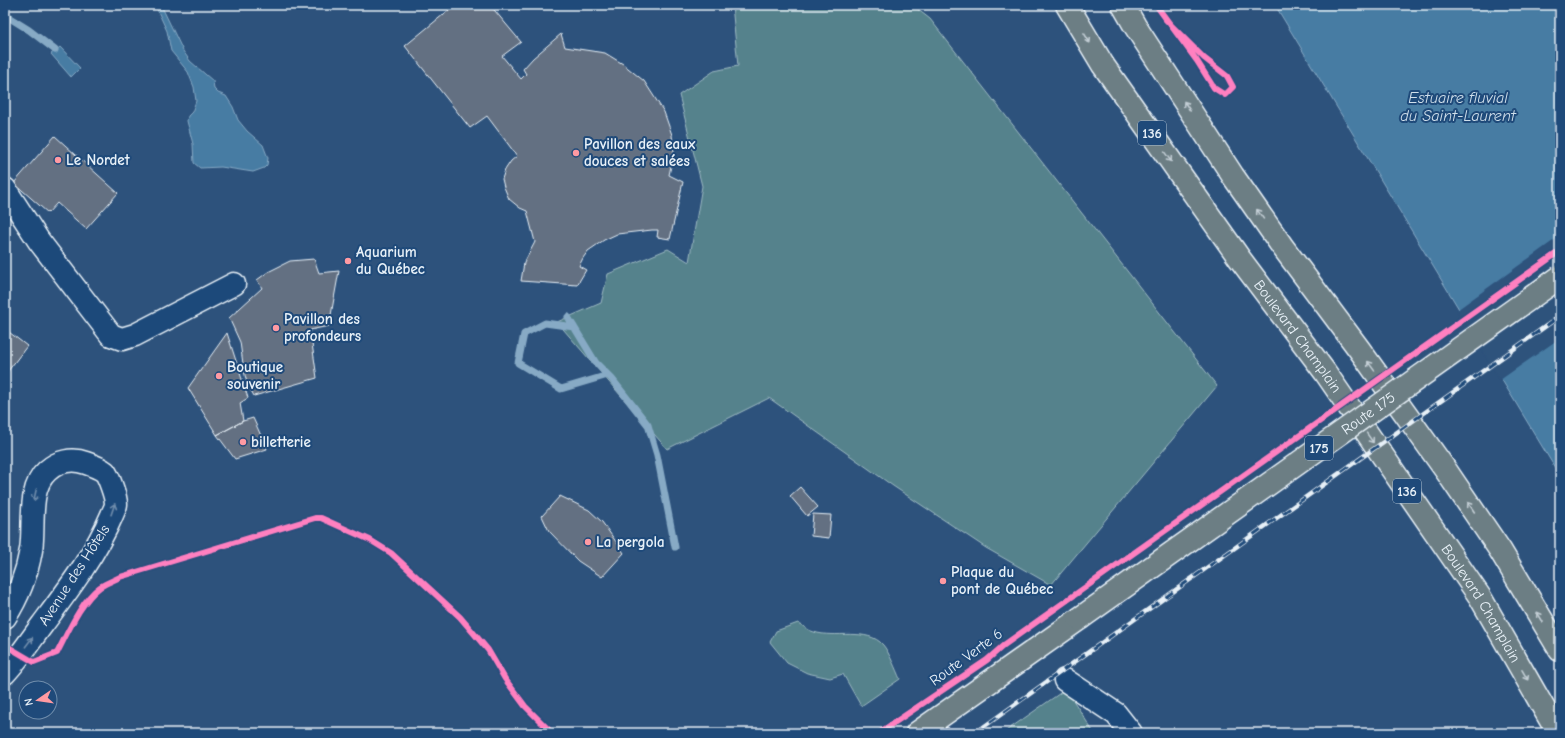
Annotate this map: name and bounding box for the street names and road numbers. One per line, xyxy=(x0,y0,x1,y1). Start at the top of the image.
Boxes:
road number: 136 xyxy=(1138,121,1166,145)
street label: Boulevard Champlain xyxy=(1250,276,1346,396)
street label: Route 175 xyxy=(1338,388,1399,439)
road number: 175 xyxy=(1305,436,1333,460)
road number: 136 xyxy=(1393,479,1421,503)
street label: Avenue des Hôtels xyxy=(35,521,113,629)
street label: Boulevard Champlain xyxy=(1437,541,1525,666)
street label: Route Verte 6 xyxy=(926,624,1006,690)

